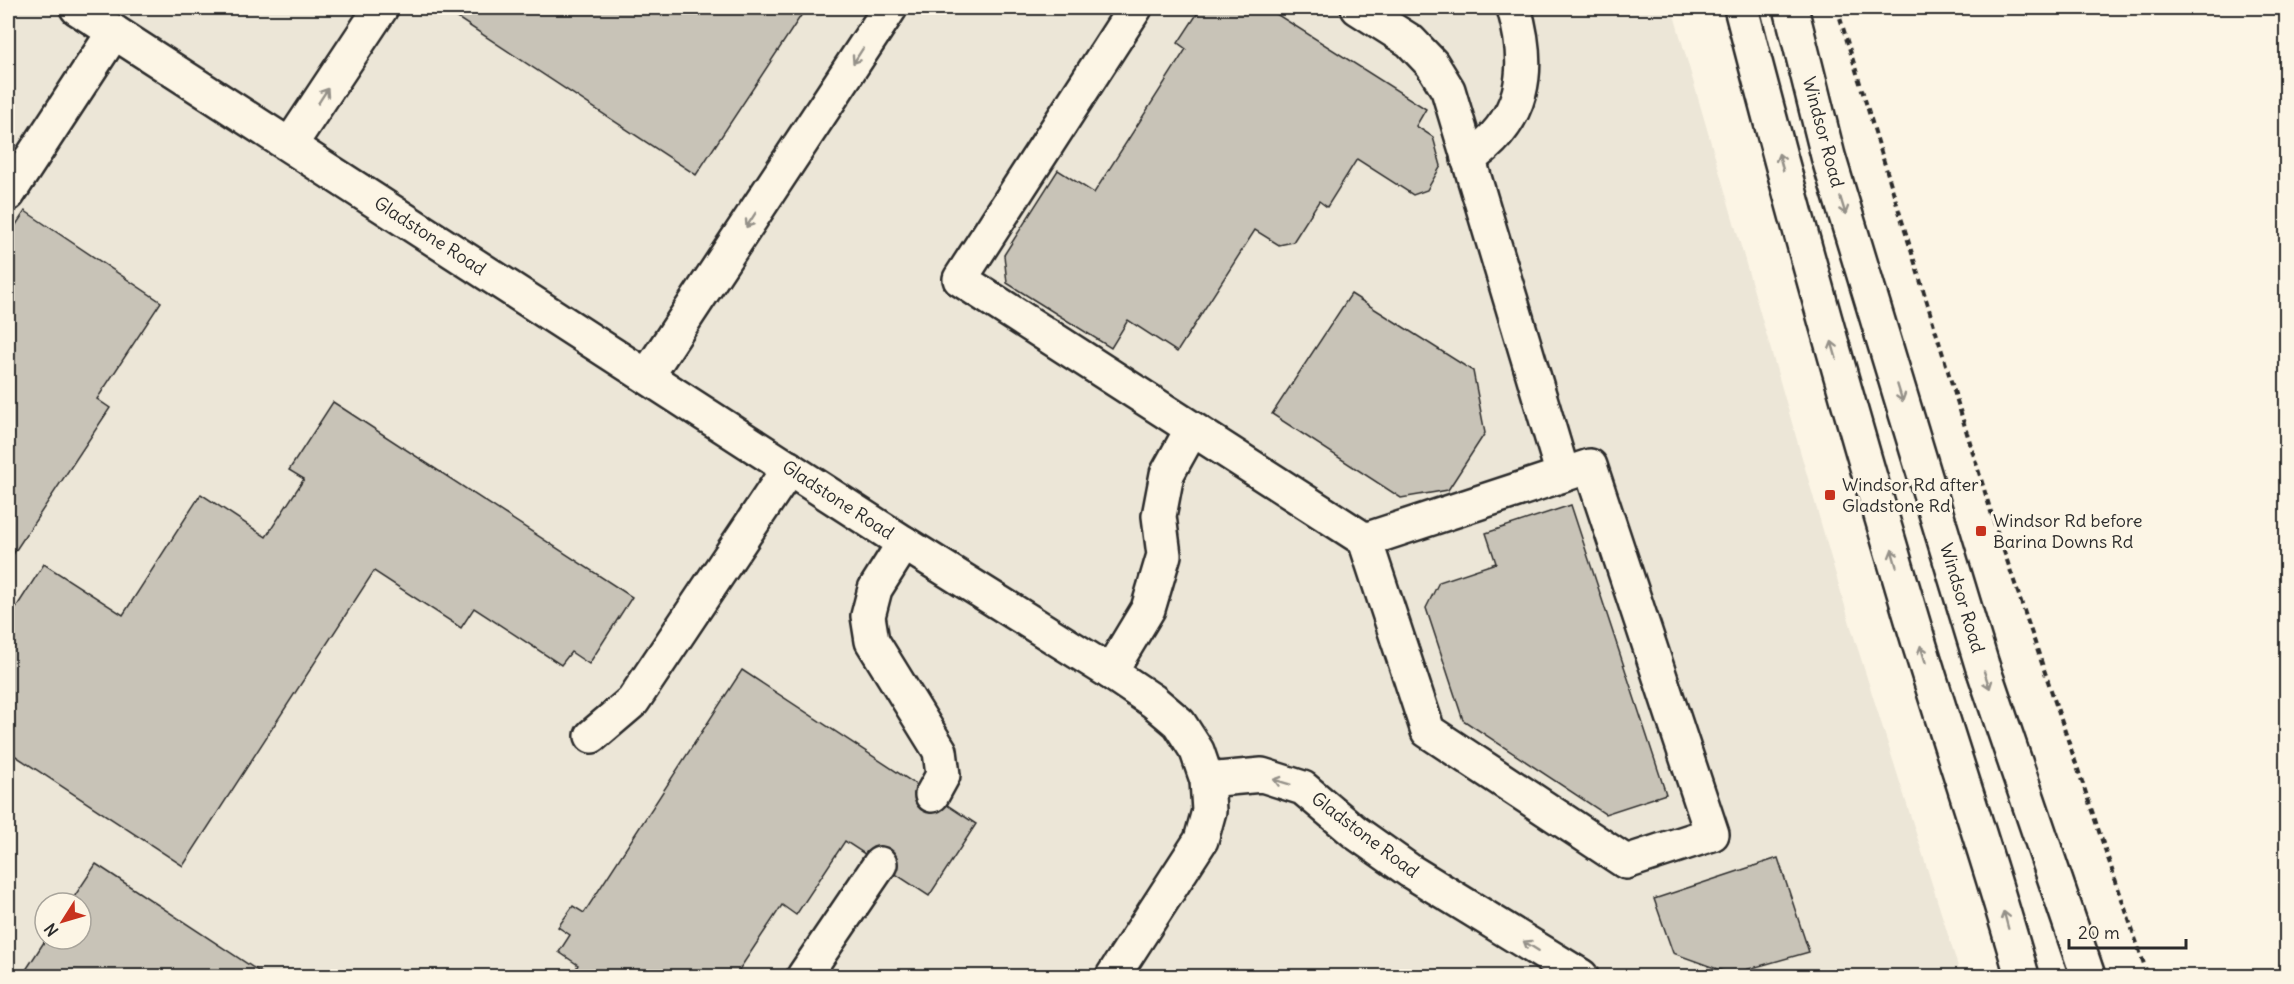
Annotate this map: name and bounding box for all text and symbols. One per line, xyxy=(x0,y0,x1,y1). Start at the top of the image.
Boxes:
one-way arrow xyxy=(852,48,864,64)
street label: Windsor Road xyxy=(1798,74,1849,190)
one-way arrow xyxy=(317,89,329,105)
one-way arrow xyxy=(1775,153,1786,172)
street label: Gladstone Road xyxy=(370,191,491,281)
one-way arrow xyxy=(1838,196,1849,215)
one-way arrow xyxy=(745,211,758,228)
one-way arrow xyxy=(1828,341,1840,360)
one-way arrow xyxy=(1895,383,1906,402)
street label: Gladstone Road xyxy=(778,455,899,545)
place label: Windsor Rd after Gladstone Rd xyxy=(1842,473,1979,517)
marker: Windsor Rd after Gladstone Rd xyxy=(1823,488,1837,502)
place label: Windsor Rd before Barina Downs Rd xyxy=(1993,509,2143,553)
marker: Windsor Rd before Barina Downs Rd xyxy=(1974,524,1988,538)
street label: Windsor Road xyxy=(1935,540,1990,656)
one-way arrow xyxy=(1888,548,1899,567)
one-way arrow xyxy=(1916,645,1927,664)
one-way arrow xyxy=(1983,670,1994,689)
one-way arrow xyxy=(1273,775,1292,786)
street label: Gladstone Road xyxy=(1307,787,1424,883)
north arrow xyxy=(33,891,93,951)
one-way arrow xyxy=(2000,911,2011,930)
scale bar xyxy=(2069,912,2186,950)
text: N xyxy=(40,920,62,940)
text: 20 m xyxy=(2078,921,2120,944)
one-way arrow xyxy=(1523,939,1540,951)

